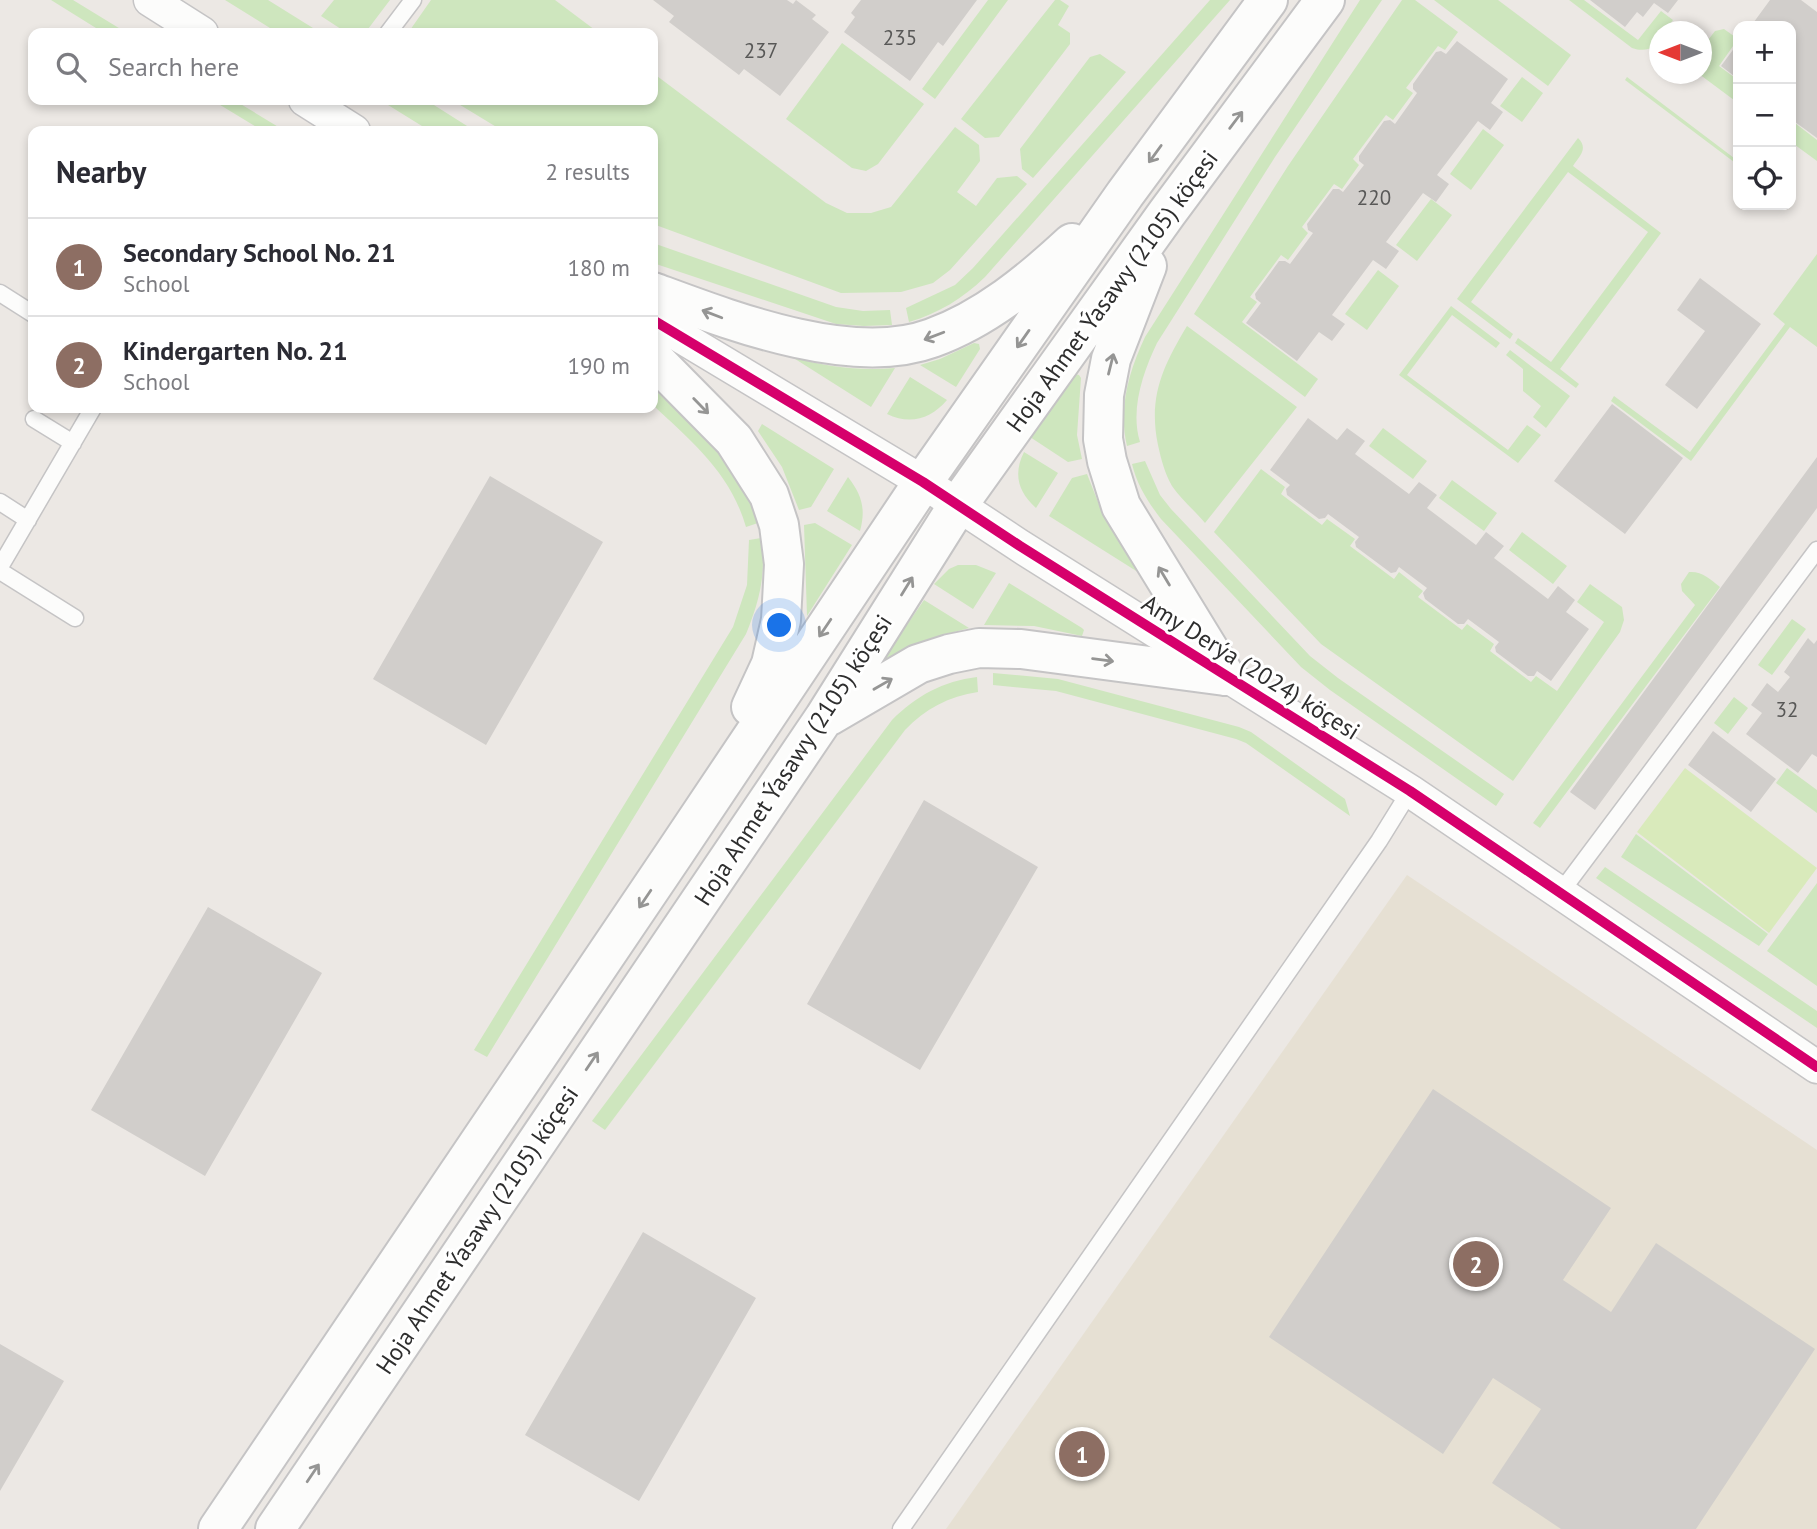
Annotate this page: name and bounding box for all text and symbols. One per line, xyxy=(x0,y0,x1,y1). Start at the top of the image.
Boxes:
north arrow xyxy=(1649,21,1712,84)
map controls xyxy=(1733,21,1796,210)
button: + xyxy=(1733,21,1796,84)
house number: 235 xyxy=(883,24,917,51)
search box xyxy=(28,28,658,105)
house number: 237 xyxy=(744,37,778,64)
icon: search xyxy=(52,48,90,86)
text: Search here xyxy=(108,50,239,83)
button: − xyxy=(1733,84,1796,147)
one-way arrow xyxy=(1229,111,1244,130)
street label: Hoja Ahmet Ýasawy (2105) köçesi xyxy=(999,144,1225,438)
one-way arrow xyxy=(1148,144,1162,163)
button: locate xyxy=(1733,147,1796,210)
text: Nearby xyxy=(56,152,146,191)
text: 2 results xyxy=(546,157,630,186)
house number: 220 xyxy=(1357,184,1391,211)
text: Secondary School No. 21 xyxy=(123,236,396,269)
text: 1 xyxy=(72,253,86,282)
text: 180 m xyxy=(568,253,630,282)
text: School xyxy=(123,269,190,298)
one-way arrow xyxy=(702,307,724,319)
one-way arrow xyxy=(1016,329,1030,348)
one-way arrow xyxy=(924,331,945,343)
text: Kindergarten No. 21 xyxy=(123,334,348,367)
text: 2 xyxy=(72,351,86,380)
text: 190 m xyxy=(568,351,630,380)
one-way arrow xyxy=(1105,353,1118,376)
text: School xyxy=(123,367,190,396)
one-way arrow xyxy=(693,397,710,414)
one-way arrow xyxy=(1156,567,1170,587)
one-way arrow xyxy=(901,576,915,596)
street label: Amy Derýa (2024) köçesi xyxy=(1136,587,1366,747)
your location xyxy=(762,608,796,642)
street label: Hoja Ahmet Ýasawy (2105) köçesi xyxy=(687,609,899,911)
one-way arrow xyxy=(818,618,833,637)
one-way arrow xyxy=(1091,653,1113,666)
one-way arrow xyxy=(873,677,893,691)
house number: 32 xyxy=(1776,696,1798,723)
one-way arrow xyxy=(637,888,651,908)
one-way arrow xyxy=(585,1052,599,1071)
street label: Hoja Ahmet Ýasawy (2105) köçesi xyxy=(369,1080,585,1380)
pin: 2 xyxy=(1453,1238,1499,1290)
pin: 1 xyxy=(1059,1428,1105,1480)
one-way arrow xyxy=(306,1463,320,1483)

